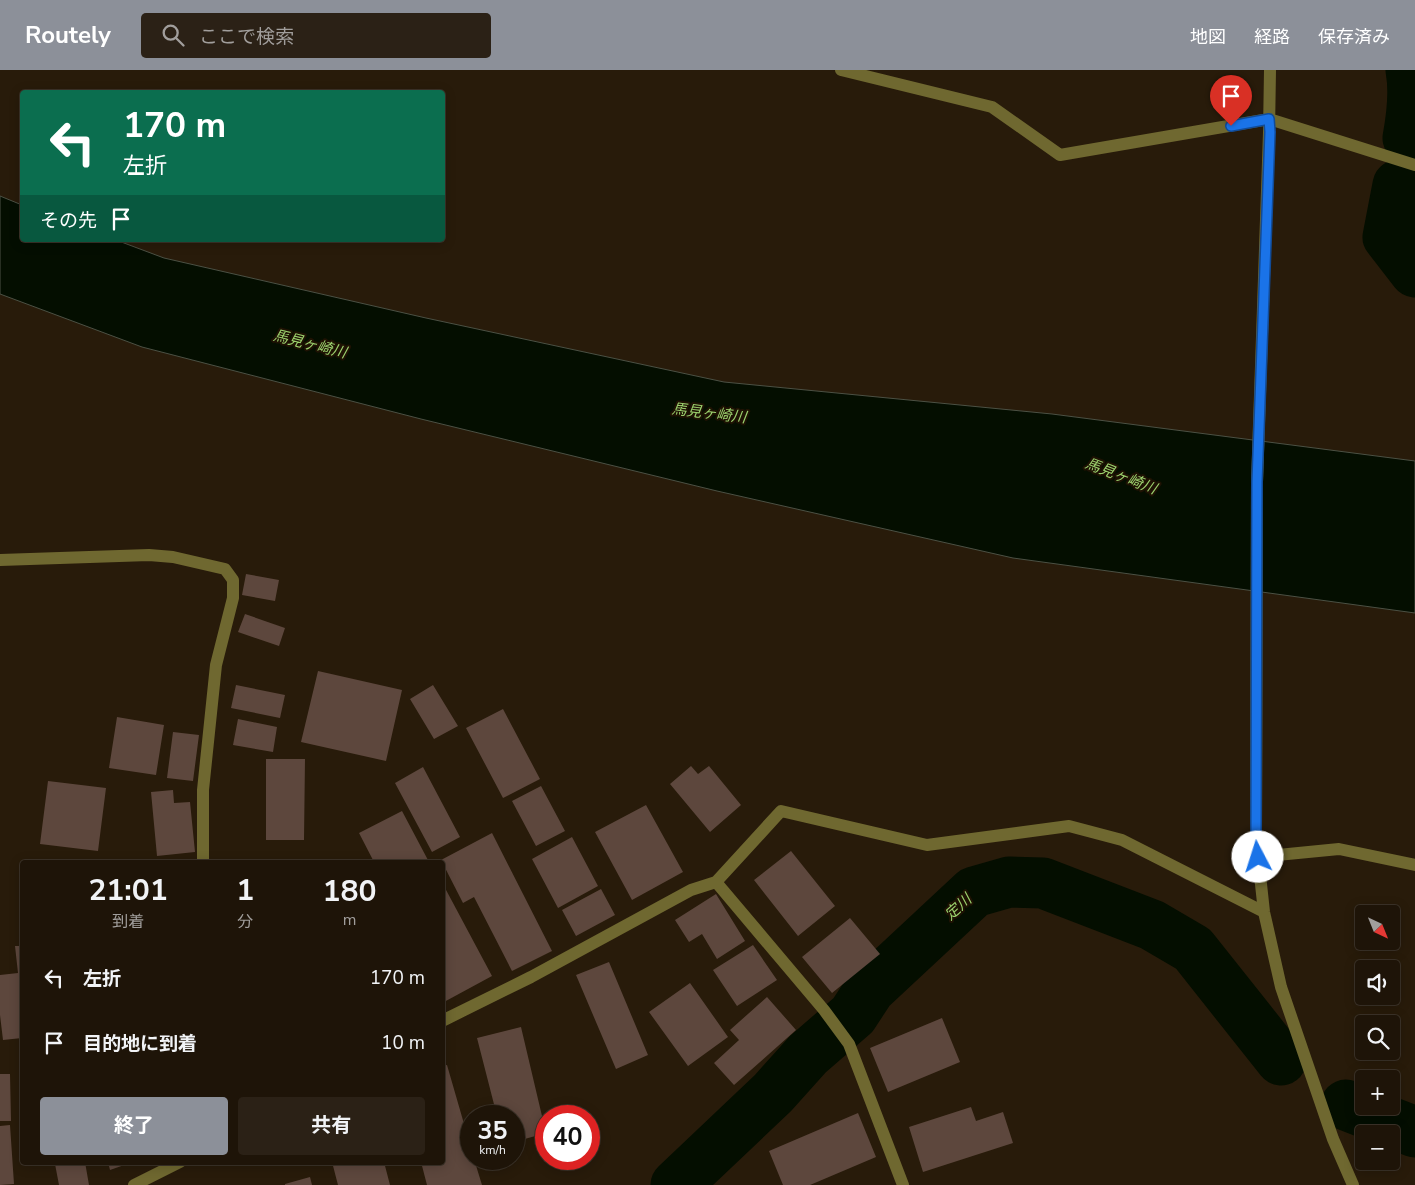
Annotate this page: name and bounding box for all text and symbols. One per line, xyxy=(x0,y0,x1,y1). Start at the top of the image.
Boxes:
search box xyxy=(141,13,491,58)
text: Routely xyxy=(25,19,111,51)
icon: search xyxy=(159,21,187,49)
text: ここで検索 xyxy=(199,24,294,50)
text: 地図 xyxy=(1190,25,1226,49)
text: 経路 xyxy=(1254,25,1290,49)
text: 保存済み xyxy=(1318,25,1390,49)
pin xyxy=(1210,75,1252,126)
icon: arrive xyxy=(1217,82,1245,110)
text: 170 m xyxy=(123,102,226,149)
icon: left xyxy=(40,110,105,175)
text: 左折 xyxy=(123,151,167,181)
icon: arrive xyxy=(107,205,135,233)
text: その先 xyxy=(40,208,97,234)
water label: 馬見ヶ崎川 xyxy=(271,325,351,363)
water label: 馬見ヶ崎川 xyxy=(671,399,749,428)
water label: 馬見ヶ崎川 xyxy=(1082,453,1161,499)
position arrow xyxy=(1231,830,1283,882)
text: 21:01 xyxy=(88,870,168,911)
text: 1 xyxy=(236,870,254,911)
text: 180 xyxy=(323,871,377,912)
water label: 定川 xyxy=(940,888,977,924)
north arrow xyxy=(1355,905,1400,950)
map controls xyxy=(1355,905,1400,1170)
text: m xyxy=(343,909,356,931)
text: 到着 xyxy=(112,911,144,933)
text: 分 xyxy=(237,911,253,933)
button: sound xyxy=(1355,960,1400,1005)
icon: left xyxy=(40,964,68,992)
text: 170 m xyxy=(370,965,425,991)
text: 左折 xyxy=(83,966,121,992)
button: search xyxy=(1355,1015,1400,1060)
icon: arrive xyxy=(40,1029,68,1057)
text: 10 m xyxy=(381,1030,425,1056)
text: 目的地に到着 xyxy=(83,1031,197,1057)
button: + xyxy=(1355,1070,1400,1115)
button: 終了 xyxy=(40,1097,228,1155)
button: 共有 xyxy=(238,1097,425,1155)
speed limit sign: 40 xyxy=(535,1105,600,1170)
text: 35 xyxy=(477,1114,508,1148)
button: − xyxy=(1355,1125,1400,1170)
text: km/h xyxy=(479,1142,506,1158)

